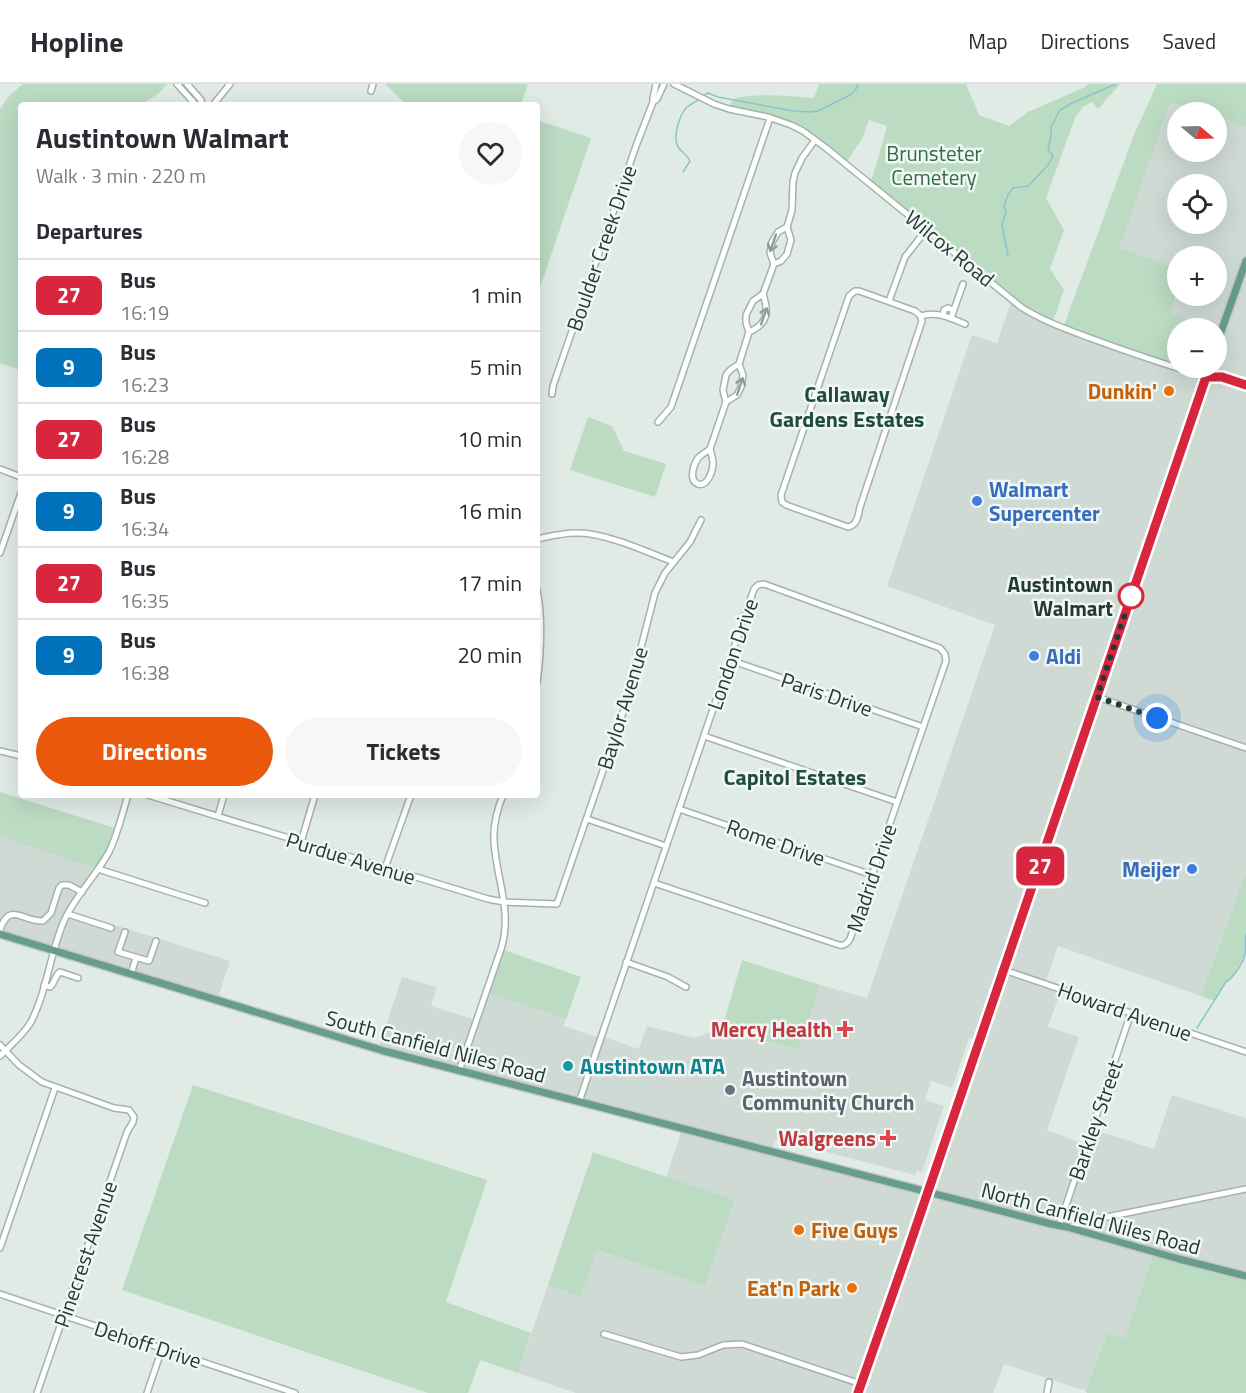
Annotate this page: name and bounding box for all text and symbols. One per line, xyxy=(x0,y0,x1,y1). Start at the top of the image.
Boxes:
text: Hopline xyxy=(30,20,123,63)
text: Map xyxy=(968,25,1008,57)
text: Directions xyxy=(1041,25,1130,57)
text: Saved xyxy=(1163,25,1216,57)
north arrow xyxy=(1167,102,1227,162)
map controls xyxy=(1167,102,1227,378)
text: Austintown Walmart xyxy=(36,116,289,159)
button: heart xyxy=(459,122,522,185)
park label: Brunsteter Cemetery xyxy=(886,137,982,193)
text: Walk · 3 min · 220 m xyxy=(36,160,206,191)
street label: Boulder Creek Drive xyxy=(558,161,644,335)
button: locate xyxy=(1167,174,1227,234)
street label: Wilcox Road xyxy=(898,202,1002,294)
text: Departures xyxy=(36,214,143,248)
one-way arrow xyxy=(767,233,778,252)
button: + xyxy=(1167,246,1227,306)
text: Bus xyxy=(120,263,156,297)
text: 1 min xyxy=(470,278,522,312)
text: 27 xyxy=(57,279,81,311)
text: 16:19 xyxy=(120,297,169,328)
one-way arrow xyxy=(759,307,770,326)
button: − xyxy=(1167,318,1227,378)
text: Bus xyxy=(120,335,156,369)
text: 5 min xyxy=(470,350,522,384)
text: 9 xyxy=(63,351,75,383)
text: 16:23 xyxy=(120,369,169,400)
place label: Dunkin' xyxy=(1088,375,1157,407)
one-way arrow xyxy=(735,377,746,396)
district label: Callaway Gardens Estates xyxy=(770,377,925,436)
marker: Dunkin' xyxy=(1162,384,1176,398)
text: Bus xyxy=(120,407,156,441)
text: 10 min xyxy=(457,422,522,456)
text: 27 xyxy=(57,423,81,455)
text: 16:28 xyxy=(120,441,169,472)
place label: Walmart Supercenter xyxy=(989,473,1100,529)
text: Bus xyxy=(120,479,156,513)
text: 16 min xyxy=(457,494,522,528)
marker: Walmart Supercenter xyxy=(970,494,984,508)
text: 9 xyxy=(63,495,75,527)
text: 16:34 xyxy=(120,513,169,544)
text: Bus xyxy=(120,551,156,585)
text: 17 min xyxy=(457,566,522,600)
text: 27 xyxy=(57,567,81,599)
place label: Austintown Walmart xyxy=(1008,568,1113,624)
marker: Austintown Walmart xyxy=(1118,583,1144,609)
text: 16:35 xyxy=(120,585,169,616)
street label: London Drive xyxy=(698,594,766,714)
text: Bus xyxy=(120,623,156,657)
text: 20 min xyxy=(457,638,522,672)
text: 9 xyxy=(63,639,75,671)
place label: Aldi xyxy=(1046,640,1081,672)
street label: Baylor Avenue xyxy=(588,643,656,773)
marker: Aldi xyxy=(1027,649,1041,663)
text: 16:38 xyxy=(120,657,169,688)
street label: Paris Drive xyxy=(777,663,877,725)
your location xyxy=(1142,703,1172,733)
button: Directions xyxy=(36,717,273,786)
button: Tickets xyxy=(285,717,522,786)
district label: Capitol Estates xyxy=(724,760,866,794)
street label: Rome Drive xyxy=(722,810,830,874)
street label: Madrid Drive xyxy=(838,819,904,937)
street label: Purdue Avenue xyxy=(282,823,420,893)
line badge: 27 xyxy=(1013,846,1067,886)
text: 27 xyxy=(1028,850,1052,882)
place label: Meijer xyxy=(1122,853,1180,885)
marker: Meijer xyxy=(1185,862,1199,876)
street label: Howard Avenue xyxy=(1054,973,1196,1049)
street label: South Canfield Niles Road xyxy=(322,1001,550,1091)
place label: Mercy Health xyxy=(711,1013,832,1045)
marker: Mercy Health xyxy=(836,1020,854,1038)
place label: Austintown ATA xyxy=(580,1050,725,1082)
street label: Barkley Street xyxy=(1060,1055,1131,1184)
marker: Austintown ATA xyxy=(561,1059,575,1073)
place label: Austintown Community Church xyxy=(742,1062,914,1118)
marker: Austintown Community Church xyxy=(723,1083,737,1097)
place label: Walgreens xyxy=(778,1122,876,1154)
marker: Walgreens xyxy=(881,1131,895,1145)
street label: North Canfield Niles Road xyxy=(978,1173,1204,1263)
street label: Pinecrest Avenue xyxy=(45,1176,125,1332)
place label: Five Guys xyxy=(811,1214,898,1246)
marker: Five Guys xyxy=(792,1223,806,1237)
place label: Eat'n Park xyxy=(747,1272,840,1304)
marker: Eat'n Park xyxy=(845,1281,859,1295)
street label: Dehoff Drive xyxy=(90,1312,206,1376)

